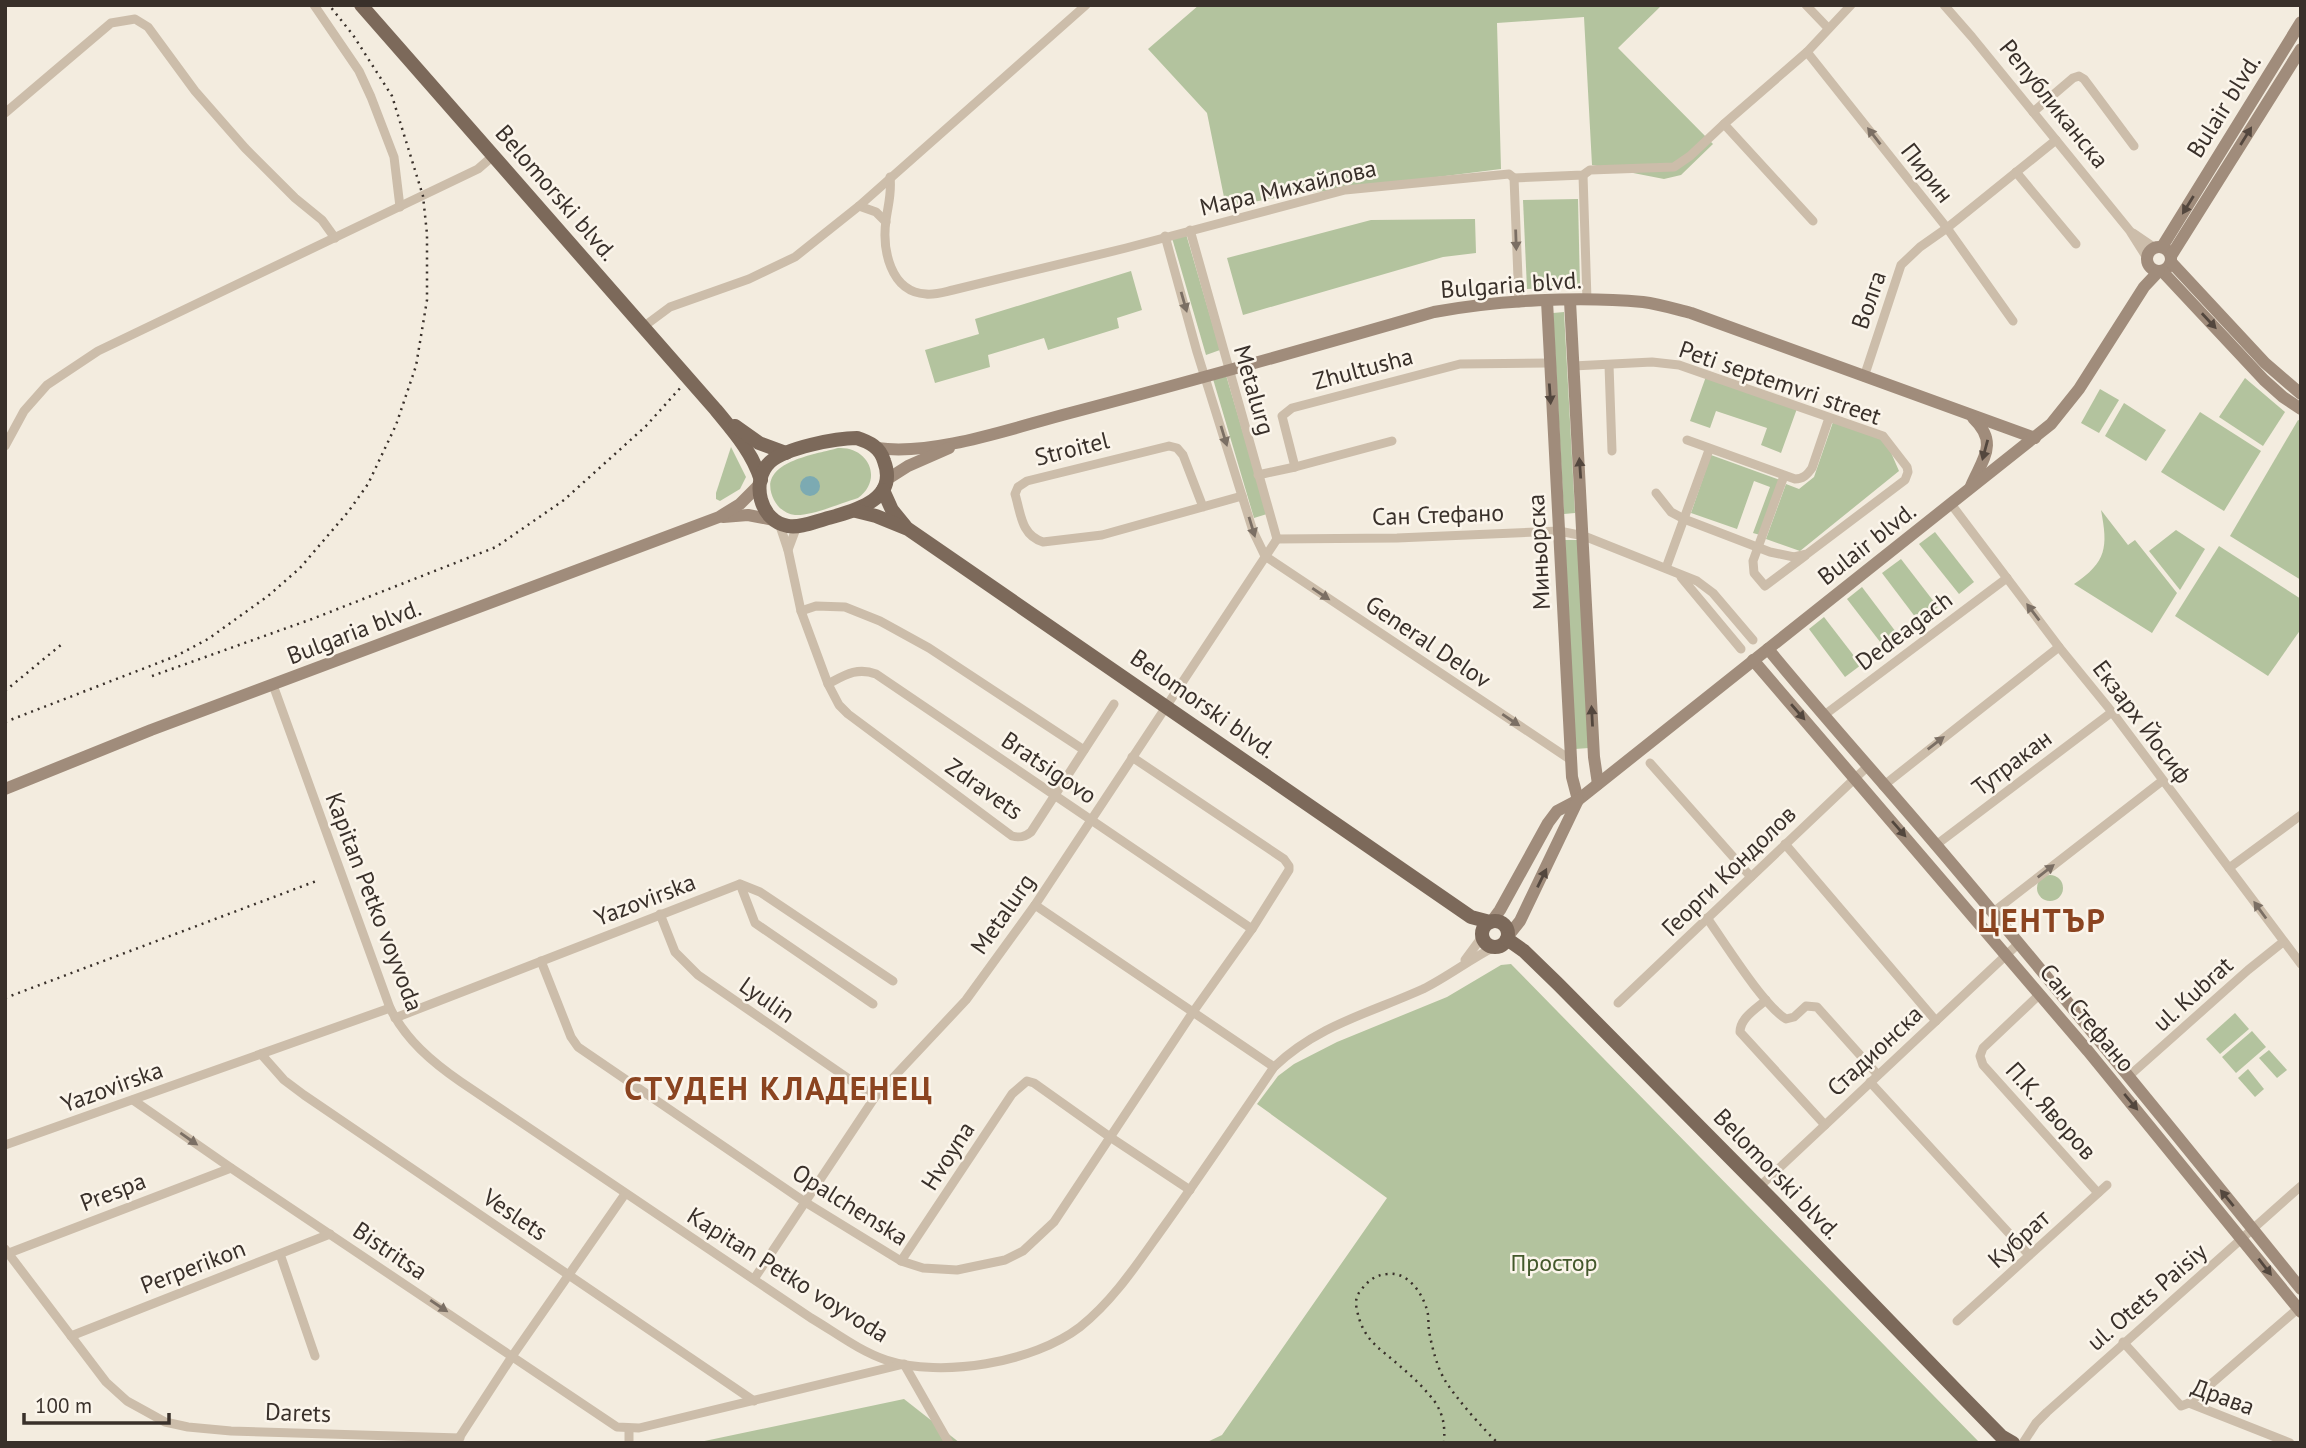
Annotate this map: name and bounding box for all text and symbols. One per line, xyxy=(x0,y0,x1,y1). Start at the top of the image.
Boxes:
street label: Републиканска xyxy=(1993,33,2116,175)
street label: Bulair blvd. xyxy=(2180,48,2268,163)
street label: Belomorski blvd. xyxy=(489,118,624,267)
one-way arrow xyxy=(2240,126,2253,145)
one-way arrow xyxy=(1866,128,1881,146)
street label: Пирин xyxy=(1894,136,1961,209)
street label: Мара Михайлова xyxy=(1196,152,1379,223)
one-way arrow xyxy=(2181,196,2194,215)
one-way arrow xyxy=(1511,229,1522,251)
street label: Bulgaria blvd. xyxy=(1439,264,1582,305)
street label: Волга xyxy=(1844,267,1893,333)
one-way arrow xyxy=(1179,292,1189,313)
one-way arrow xyxy=(2200,312,2216,329)
street label: Peti septemvri street xyxy=(1675,333,1885,432)
street label: Zhultusha xyxy=(1309,340,1416,397)
street label: Metalurg xyxy=(1227,341,1282,438)
one-way arrow xyxy=(1545,383,1556,405)
street label: Stroitel xyxy=(1032,424,1112,473)
one-way arrow xyxy=(1220,426,1230,447)
one-way arrow xyxy=(1979,440,1990,462)
one-way arrow xyxy=(1574,457,1585,479)
street label: Миньорска xyxy=(1520,493,1557,611)
street label: Bulair blvd. xyxy=(1811,496,1922,592)
street label: Сан Стефано xyxy=(1371,497,1505,532)
one-way arrow xyxy=(1247,516,1257,537)
street label: Dedeagach xyxy=(1849,584,1958,677)
one-way arrow xyxy=(1312,587,1331,600)
street label: General Delov xyxy=(1360,588,1497,695)
street label: Bulgaria blvd. xyxy=(282,592,425,671)
one-way arrow xyxy=(2026,603,2040,621)
street label: Belomorski blvd. xyxy=(1125,642,1282,765)
street label: Екзарх Йосиф xyxy=(2086,654,2199,790)
one-way arrow xyxy=(1790,703,1806,721)
one-way arrow xyxy=(1587,705,1598,727)
one-way arrow xyxy=(1502,713,1520,727)
street label: Тутракан xyxy=(1966,722,2058,803)
street label: Bratsigovo xyxy=(996,724,1103,811)
one-way arrow xyxy=(1927,736,1945,751)
street label: Zdravets xyxy=(939,751,1029,826)
street label: Kapitan Petko voyvoda xyxy=(318,788,431,1016)
street label: Георги Кондолов xyxy=(1655,798,1803,943)
one-way arrow xyxy=(1891,821,1906,838)
one-way arrow xyxy=(2037,864,2055,878)
street label: Yazovirska xyxy=(590,866,700,933)
street label: Metalurg xyxy=(963,867,1042,960)
one-way arrow xyxy=(1536,868,1547,888)
district label: ЦЕНТЪР xyxy=(1977,899,2107,941)
one-way arrow xyxy=(2253,901,2267,919)
street label: ul. Kubrat xyxy=(2146,949,2239,1038)
street label: Сан Стефано xyxy=(2033,957,2142,1078)
street label: Lyulin xyxy=(734,969,801,1030)
street label: Стадионска xyxy=(1820,998,1929,1103)
street label: Yazovirska xyxy=(57,1054,167,1119)
street label: П.К. Яворов xyxy=(1999,1055,2104,1166)
district label: СТУДЕН КЛАДЕНЕЦ xyxy=(624,1067,934,1109)
one-way arrow xyxy=(2123,1093,2139,1111)
street label: Belomorski blvd. xyxy=(1707,1102,1848,1246)
street label: Hvoyna xyxy=(914,1115,981,1196)
one-way arrow xyxy=(180,1132,198,1146)
street label: Opalchenska xyxy=(786,1157,914,1252)
street label: Prespa xyxy=(76,1165,150,1218)
street label: Veslets xyxy=(476,1181,554,1248)
one-way arrow xyxy=(2220,1189,2235,1206)
street label: Kapitan Petko voyvoda xyxy=(682,1200,895,1349)
street label: Кубрат xyxy=(1981,1202,2057,1275)
street label: Bistritsa xyxy=(347,1214,434,1287)
street label: Perperikon xyxy=(136,1232,250,1301)
street label: ul. Otets Paisiy xyxy=(2080,1236,2213,1357)
park label: Простор xyxy=(1510,1247,1598,1278)
one-way arrow xyxy=(2258,1258,2272,1276)
one-way arrow xyxy=(429,1300,448,1313)
street label: Драва xyxy=(2187,1371,2259,1422)
scale bar xyxy=(24,1382,170,1426)
text: 100 m xyxy=(35,1392,92,1419)
street label: Darets xyxy=(264,1396,332,1429)

